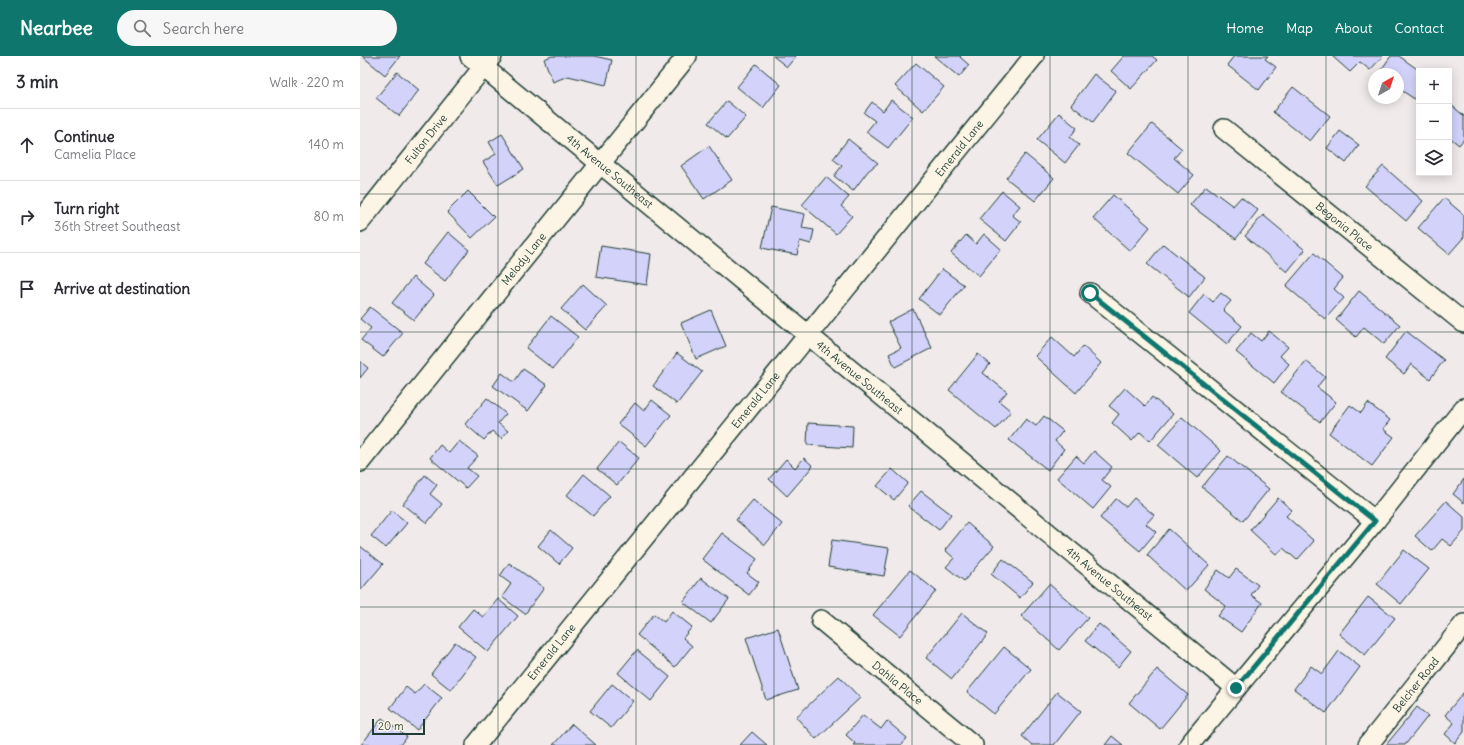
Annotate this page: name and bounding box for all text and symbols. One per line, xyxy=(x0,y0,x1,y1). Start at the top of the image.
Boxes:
search box xyxy=(117,10,397,46)
text: Nearbee xyxy=(20,16,93,40)
icon: search xyxy=(131,17,153,39)
text: Search here xyxy=(163,19,244,38)
text: Home xyxy=(1226,19,1264,37)
text: Map xyxy=(1286,19,1313,37)
text: About xyxy=(1335,19,1373,37)
text: Contact xyxy=(1395,19,1444,37)
north arrow xyxy=(1368,68,1404,104)
map controls xyxy=(1416,68,1452,176)
button: + xyxy=(1416,68,1452,104)
text: 3 min xyxy=(16,71,58,93)
text: Walk · 220 m xyxy=(269,74,344,91)
button: − xyxy=(1416,104,1452,140)
street label: Fulton Drive xyxy=(402,111,450,167)
street label: Emerald Lane xyxy=(932,117,986,179)
text: Continue xyxy=(54,127,115,146)
street label: 4th Avenue Southeast xyxy=(563,131,656,211)
icon: ahead xyxy=(16,134,38,156)
text: 140 m xyxy=(308,136,344,153)
button: layers xyxy=(1416,140,1452,176)
text: Camelia Place xyxy=(54,146,136,163)
text: Turn right xyxy=(54,199,119,218)
street label: Begonia Place xyxy=(1313,199,1376,254)
icon: right xyxy=(16,206,38,228)
text: 80 m xyxy=(313,208,344,225)
text: 36th Street Southeast xyxy=(54,218,180,235)
street label: Melody Lane xyxy=(498,230,549,288)
icon: arrive xyxy=(16,278,38,300)
text: Arrive at destination xyxy=(54,279,190,298)
route start xyxy=(1081,284,1099,302)
street label: 4th Avenue Southeast xyxy=(813,337,906,417)
street label: Emerald Lane xyxy=(728,369,783,431)
street label: 4th Avenue Southeast xyxy=(1063,544,1156,624)
street label: Emerald Lane xyxy=(524,621,579,683)
street label: Belcher Road xyxy=(1390,654,1442,715)
street label: Dahlia Place xyxy=(869,658,926,708)
route end xyxy=(1227,679,1245,697)
scale bar xyxy=(372,717,425,736)
text: 20 m xyxy=(378,719,404,733)

